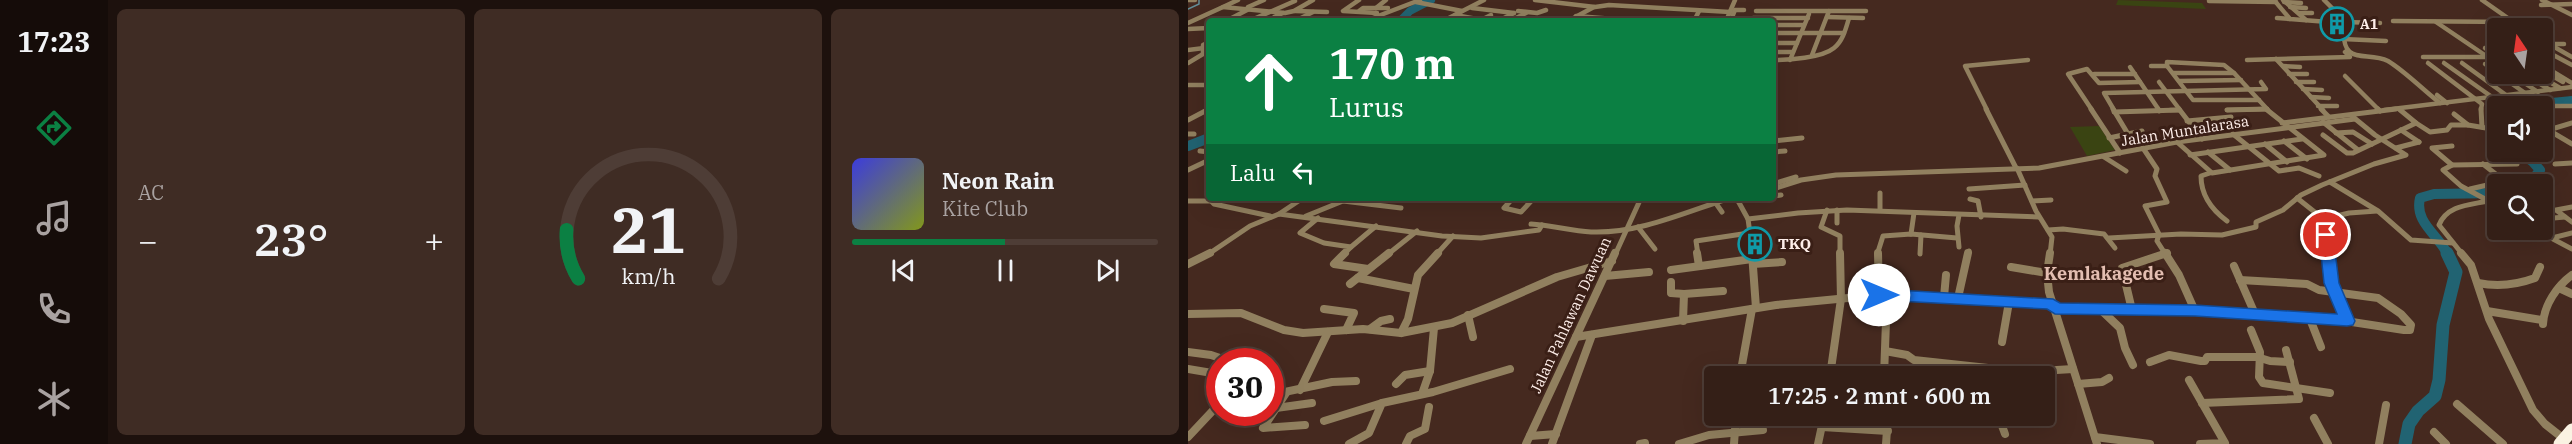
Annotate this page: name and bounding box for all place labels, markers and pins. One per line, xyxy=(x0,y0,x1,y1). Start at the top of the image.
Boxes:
building icon: A1 xyxy=(2319,6,2355,42)
place label: A1 xyxy=(2360,15,2378,33)
pin xyxy=(2300,209,2351,260)
building icon: TKQ xyxy=(1737,226,1773,262)
place label: TKQ xyxy=(1778,234,1811,253)

